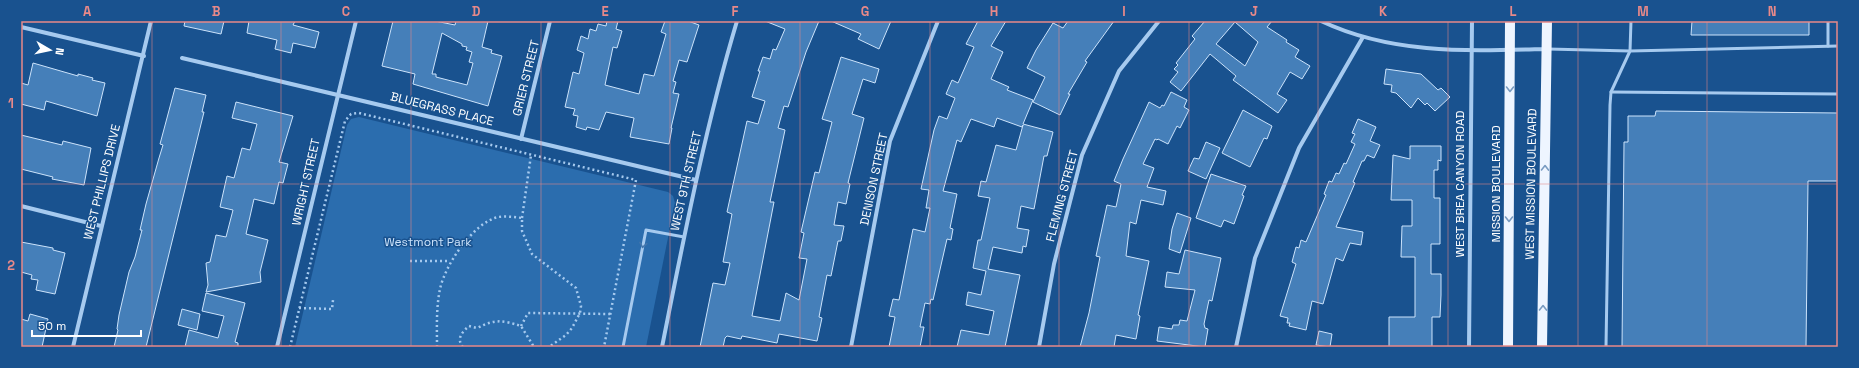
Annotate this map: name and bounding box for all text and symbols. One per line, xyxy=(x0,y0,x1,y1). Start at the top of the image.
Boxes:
text: A xyxy=(83,3,92,20)
text: B xyxy=(212,3,221,20)
text: C xyxy=(342,3,350,20)
text: D xyxy=(472,3,481,20)
text: E xyxy=(601,3,609,20)
text: F xyxy=(732,3,739,20)
text: G xyxy=(861,3,869,20)
text: H xyxy=(990,3,998,20)
text: I xyxy=(1122,3,1126,20)
text: J xyxy=(1250,3,1258,20)
text: K xyxy=(1379,3,1388,20)
text: L xyxy=(1509,3,1517,20)
text: M xyxy=(1637,3,1649,20)
text: N xyxy=(1768,3,1776,20)
north arrow xyxy=(30,30,70,70)
street label: GRIER STREET xyxy=(509,38,543,118)
text: N xyxy=(52,47,67,56)
one-way arrow xyxy=(1506,86,1514,92)
street label: BLUEGRASS PLACE xyxy=(389,88,495,130)
text: 1 xyxy=(8,95,14,112)
street label: WEST MISSION BOULEVARD xyxy=(1522,108,1540,260)
street label: WEST BREA CANYON ROAD xyxy=(1452,110,1468,258)
street label: WEST PHILLIPS DRIVE xyxy=(80,122,124,241)
street label: MISSION BOULEVARD xyxy=(1488,125,1504,243)
street label: WEST 9TH STREET xyxy=(667,130,705,232)
street label: DENISON STREET xyxy=(856,131,892,227)
street label: WRIGHT STREET xyxy=(288,137,324,227)
street label: FLEMING STREET xyxy=(1042,148,1082,244)
one-way arrow xyxy=(1541,165,1549,171)
one-way arrow xyxy=(1505,216,1513,222)
park label: Westmont Park xyxy=(384,234,472,250)
one-way arrow xyxy=(640,242,648,248)
text: 2 xyxy=(7,257,15,274)
one-way arrow xyxy=(1539,305,1547,311)
scale bar xyxy=(32,312,141,338)
text: 50 m xyxy=(38,318,66,334)

